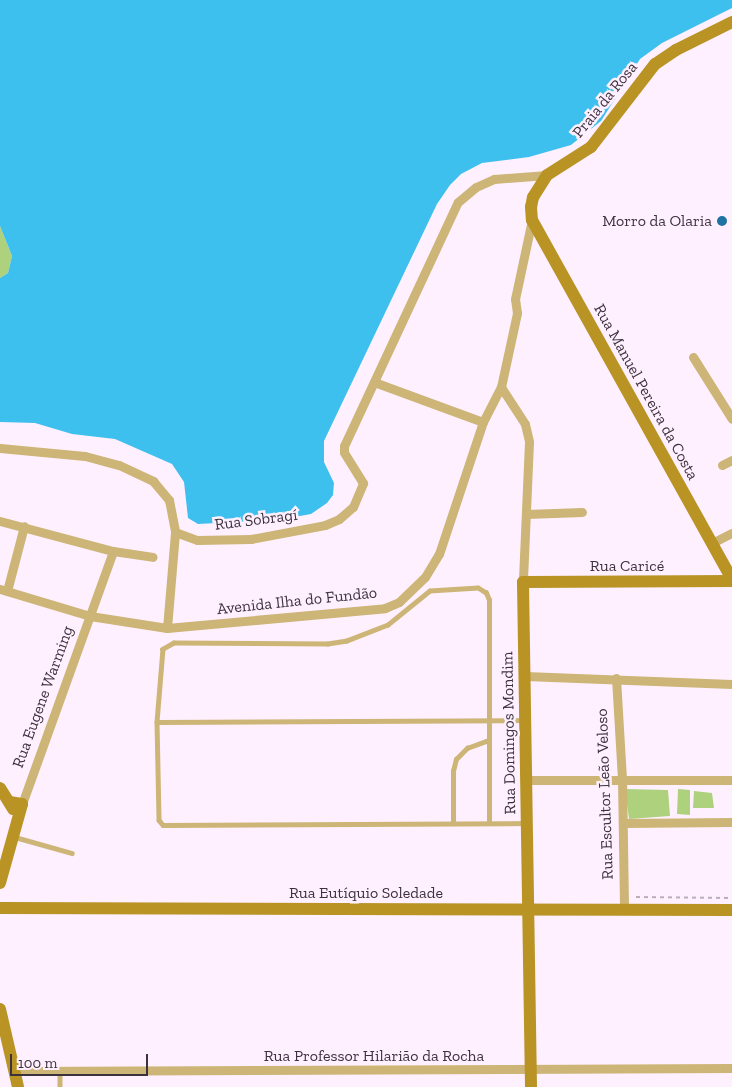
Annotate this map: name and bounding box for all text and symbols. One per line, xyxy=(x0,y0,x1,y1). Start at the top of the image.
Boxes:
street label: Praia da Rosa xyxy=(569,58,641,142)
place label: Morro da Olaria xyxy=(602,211,712,231)
marker: Morro da Olaria xyxy=(716,215,728,227)
street label: Rua Manuel Pereira da Costa xyxy=(590,301,702,483)
street label: Rua Sobragí xyxy=(214,505,298,535)
street label: Rua Caricé xyxy=(590,556,664,576)
street label: Avenida Ilha do Fundão xyxy=(216,583,378,619)
street label: Rua Eugene Warming xyxy=(8,623,78,771)
street label: Rua Domingos Mondim xyxy=(498,651,520,815)
street label: Rua Escultor Leão Veloso xyxy=(592,708,618,880)
street label: Rua Eutíquio Soledade xyxy=(289,883,443,903)
scale bar xyxy=(12,1044,150,1076)
street label: Rua Professor Hilarião da Rocha xyxy=(264,1046,484,1066)
text: 100 m xyxy=(18,1054,57,1072)

